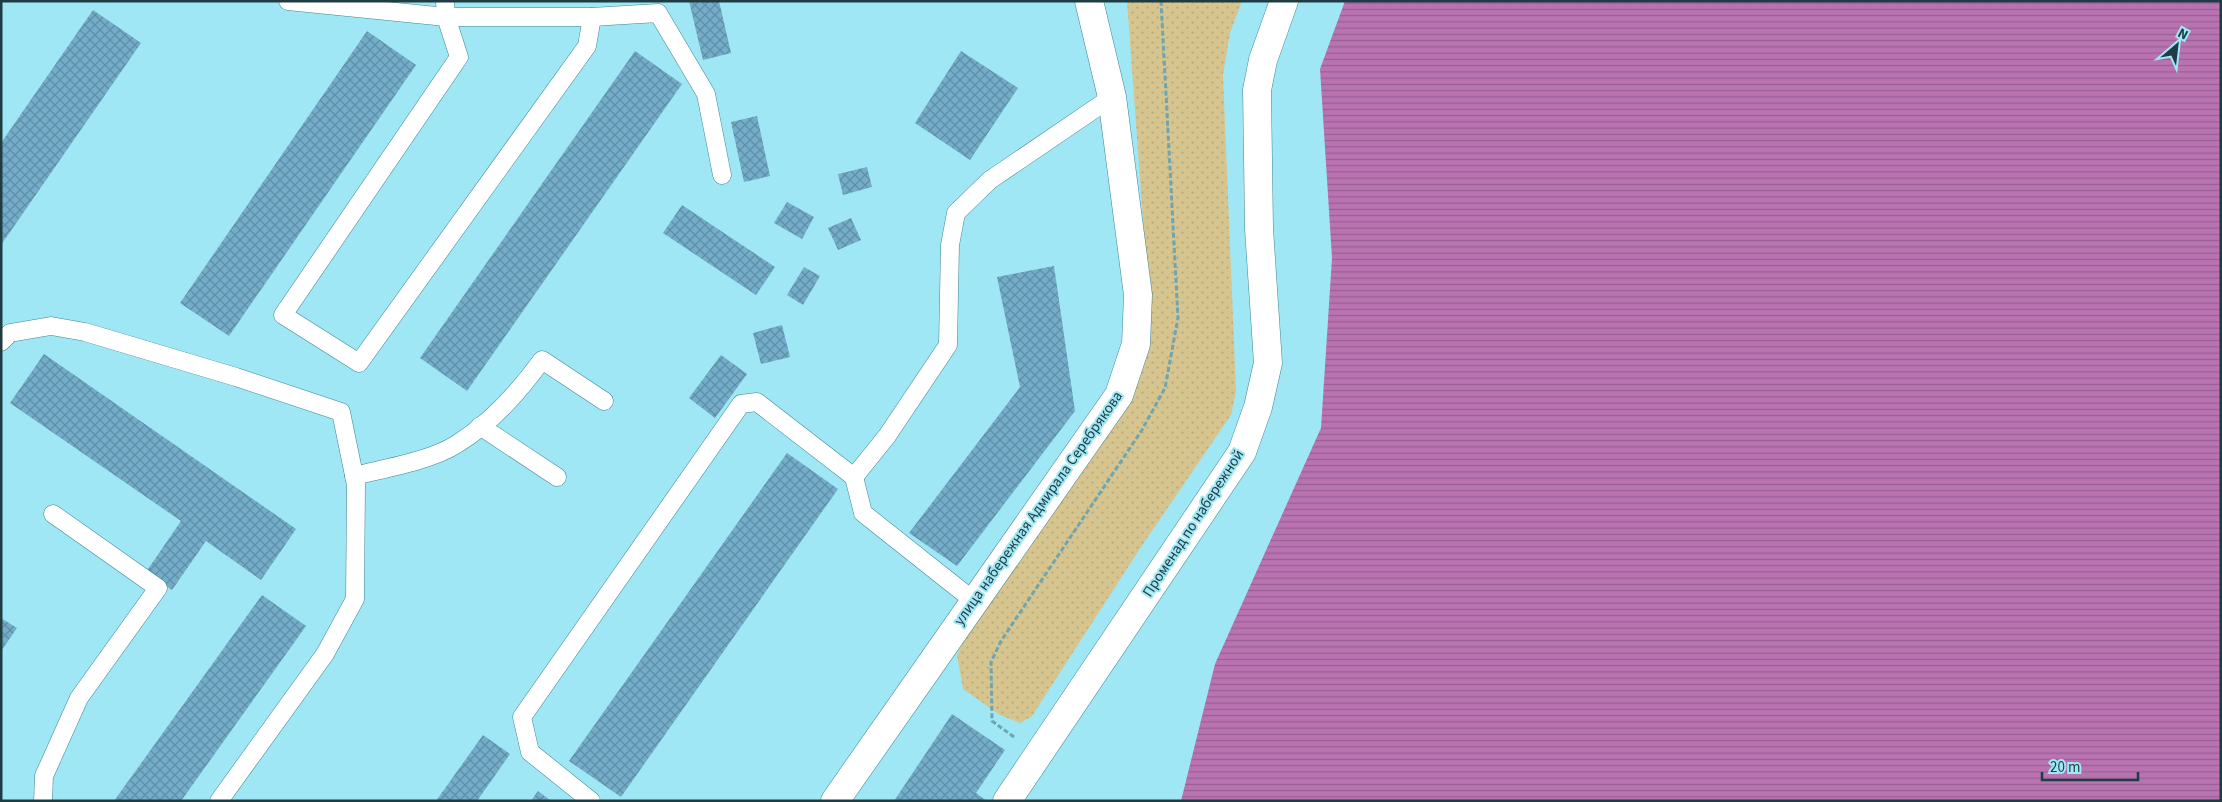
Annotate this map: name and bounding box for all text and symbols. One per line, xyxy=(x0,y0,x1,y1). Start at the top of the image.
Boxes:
north arrow xyxy=(2152,20,2202,70)
text: N xyxy=(2174,23,2191,45)
street label: улица набережная Адмирала Серебрякова xyxy=(949,387,1128,630)
street label: Променад по набережной xyxy=(1138,445,1249,601)
scale bar xyxy=(2042,750,2138,782)
text: 20 m xyxy=(2050,757,2080,778)

